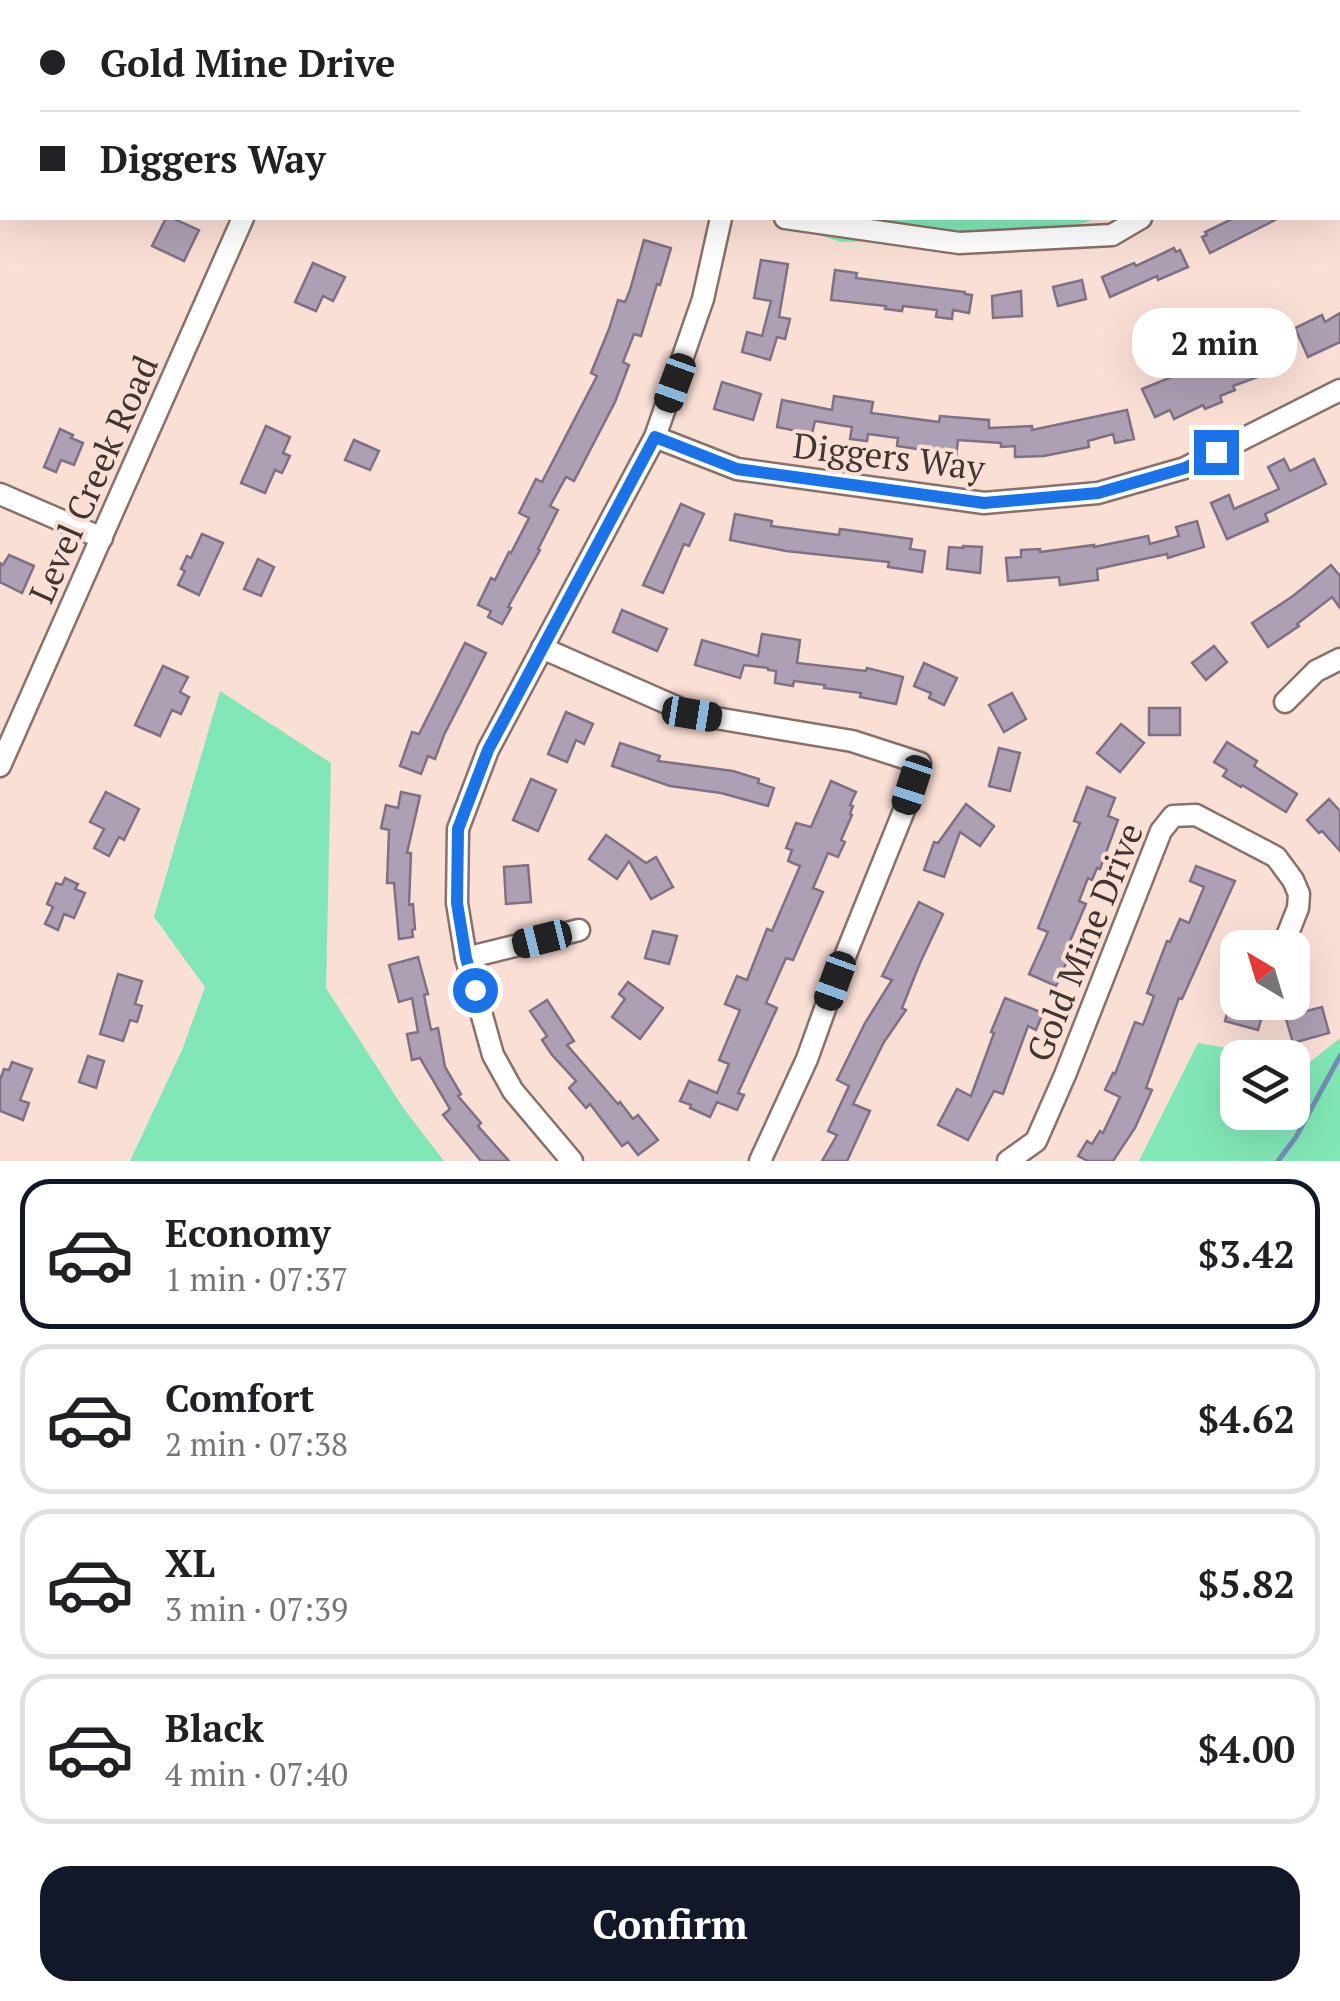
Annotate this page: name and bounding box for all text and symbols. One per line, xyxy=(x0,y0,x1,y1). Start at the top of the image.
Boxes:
text: Gold Mine Drive xyxy=(100,38,396,88)
text: Diggers Way xyxy=(100,134,326,184)
callout: 2 min xyxy=(1134,307,1298,377)
text: 2 min xyxy=(1171,322,1258,364)
street label: Level Creek Road xyxy=(18,348,168,610)
car xyxy=(651,350,699,416)
street label: Diggers Way xyxy=(791,421,989,491)
route end xyxy=(1194,430,1239,475)
car xyxy=(660,694,724,734)
car xyxy=(888,752,936,818)
street label: Gold Mine Drive xyxy=(1015,816,1153,1068)
car xyxy=(509,917,575,961)
north arrow xyxy=(1220,930,1310,1020)
map controls xyxy=(1220,930,1310,1130)
car xyxy=(811,948,859,1014)
route start xyxy=(453,968,498,1013)
button: layers xyxy=(1220,1040,1310,1130)
text: Economy xyxy=(165,1208,331,1258)
icon: car xyxy=(45,1209,135,1299)
text: $3.42 xyxy=(1198,1229,1295,1279)
text: 1 min · 07:37 xyxy=(165,1258,348,1300)
text: Comfort xyxy=(165,1373,314,1423)
icon: car xyxy=(45,1374,135,1464)
text: $4.62 xyxy=(1198,1394,1295,1444)
text: 2 min · 07:38 xyxy=(165,1423,348,1465)
text: XL xyxy=(165,1538,215,1588)
icon: car xyxy=(45,1539,135,1629)
text: $5.82 xyxy=(1198,1559,1295,1609)
text: 3 min · 07:39 xyxy=(165,1588,348,1630)
text: Black xyxy=(165,1703,264,1753)
icon: car xyxy=(45,1704,135,1794)
text: $4.00 xyxy=(1198,1724,1295,1774)
text: 4 min · 07:40 xyxy=(165,1753,348,1795)
button: Confirm xyxy=(40,1866,1300,1981)

